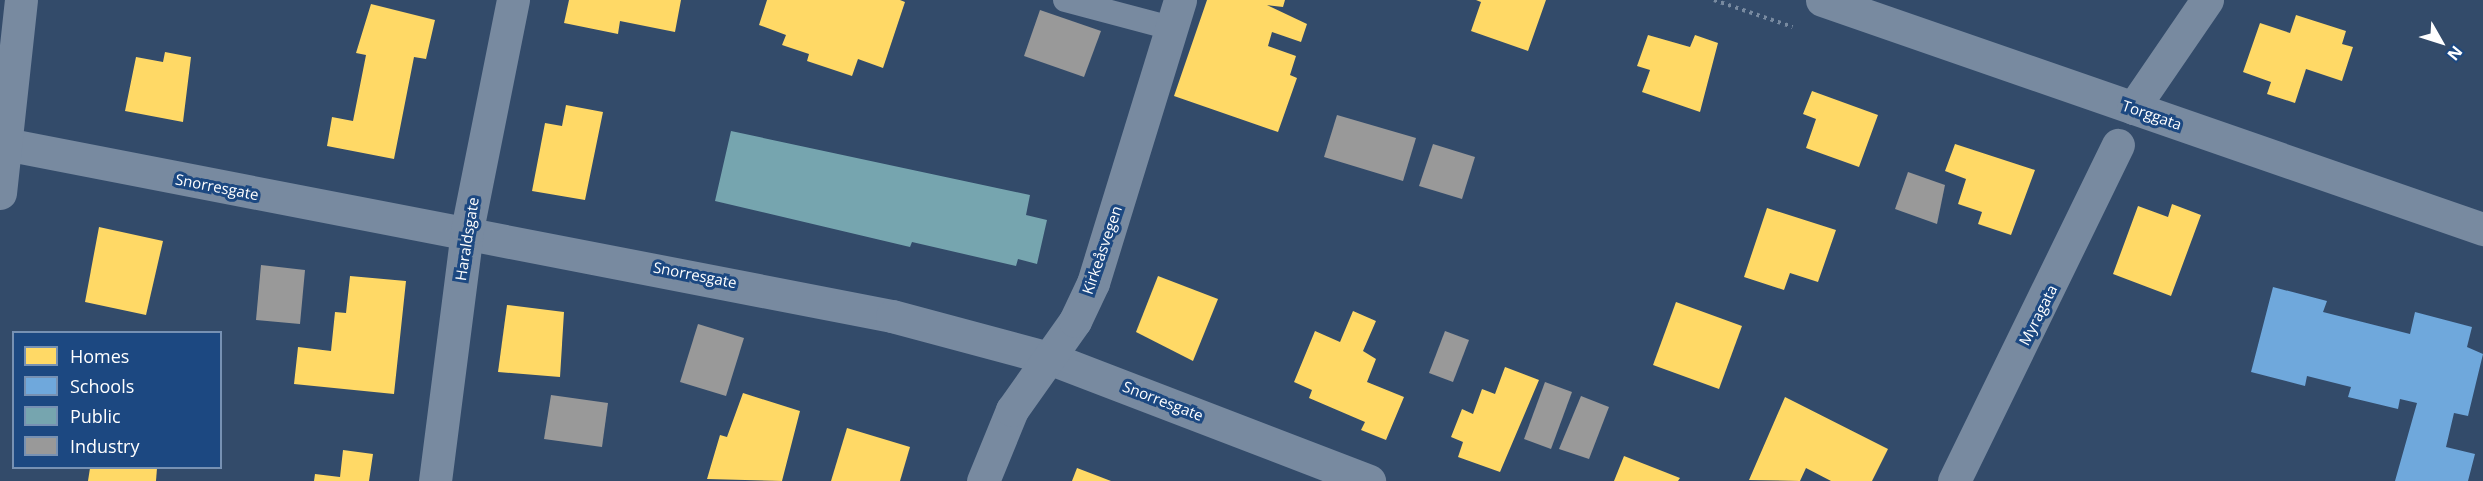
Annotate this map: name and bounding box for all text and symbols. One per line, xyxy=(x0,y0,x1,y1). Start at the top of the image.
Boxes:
north arrow xyxy=(2411,12,2471,72)
text: N xyxy=(2442,41,2468,65)
street label: Torggata xyxy=(2120,96,2184,134)
street label: Snorresgate xyxy=(174,170,260,204)
street label: Haraldsgate xyxy=(452,196,482,282)
street label: Kirkeåsvegen xyxy=(1078,203,1126,297)
street label: Snorresgate xyxy=(652,258,738,292)
street label: Myragata xyxy=(2015,282,2061,348)
legend xyxy=(12,331,222,469)
text: Homes xyxy=(70,344,129,368)
text: Schools xyxy=(70,374,134,398)
street label: Snorresgate xyxy=(1120,377,1206,425)
text: Public xyxy=(70,404,121,428)
text: Industry xyxy=(70,434,140,458)

